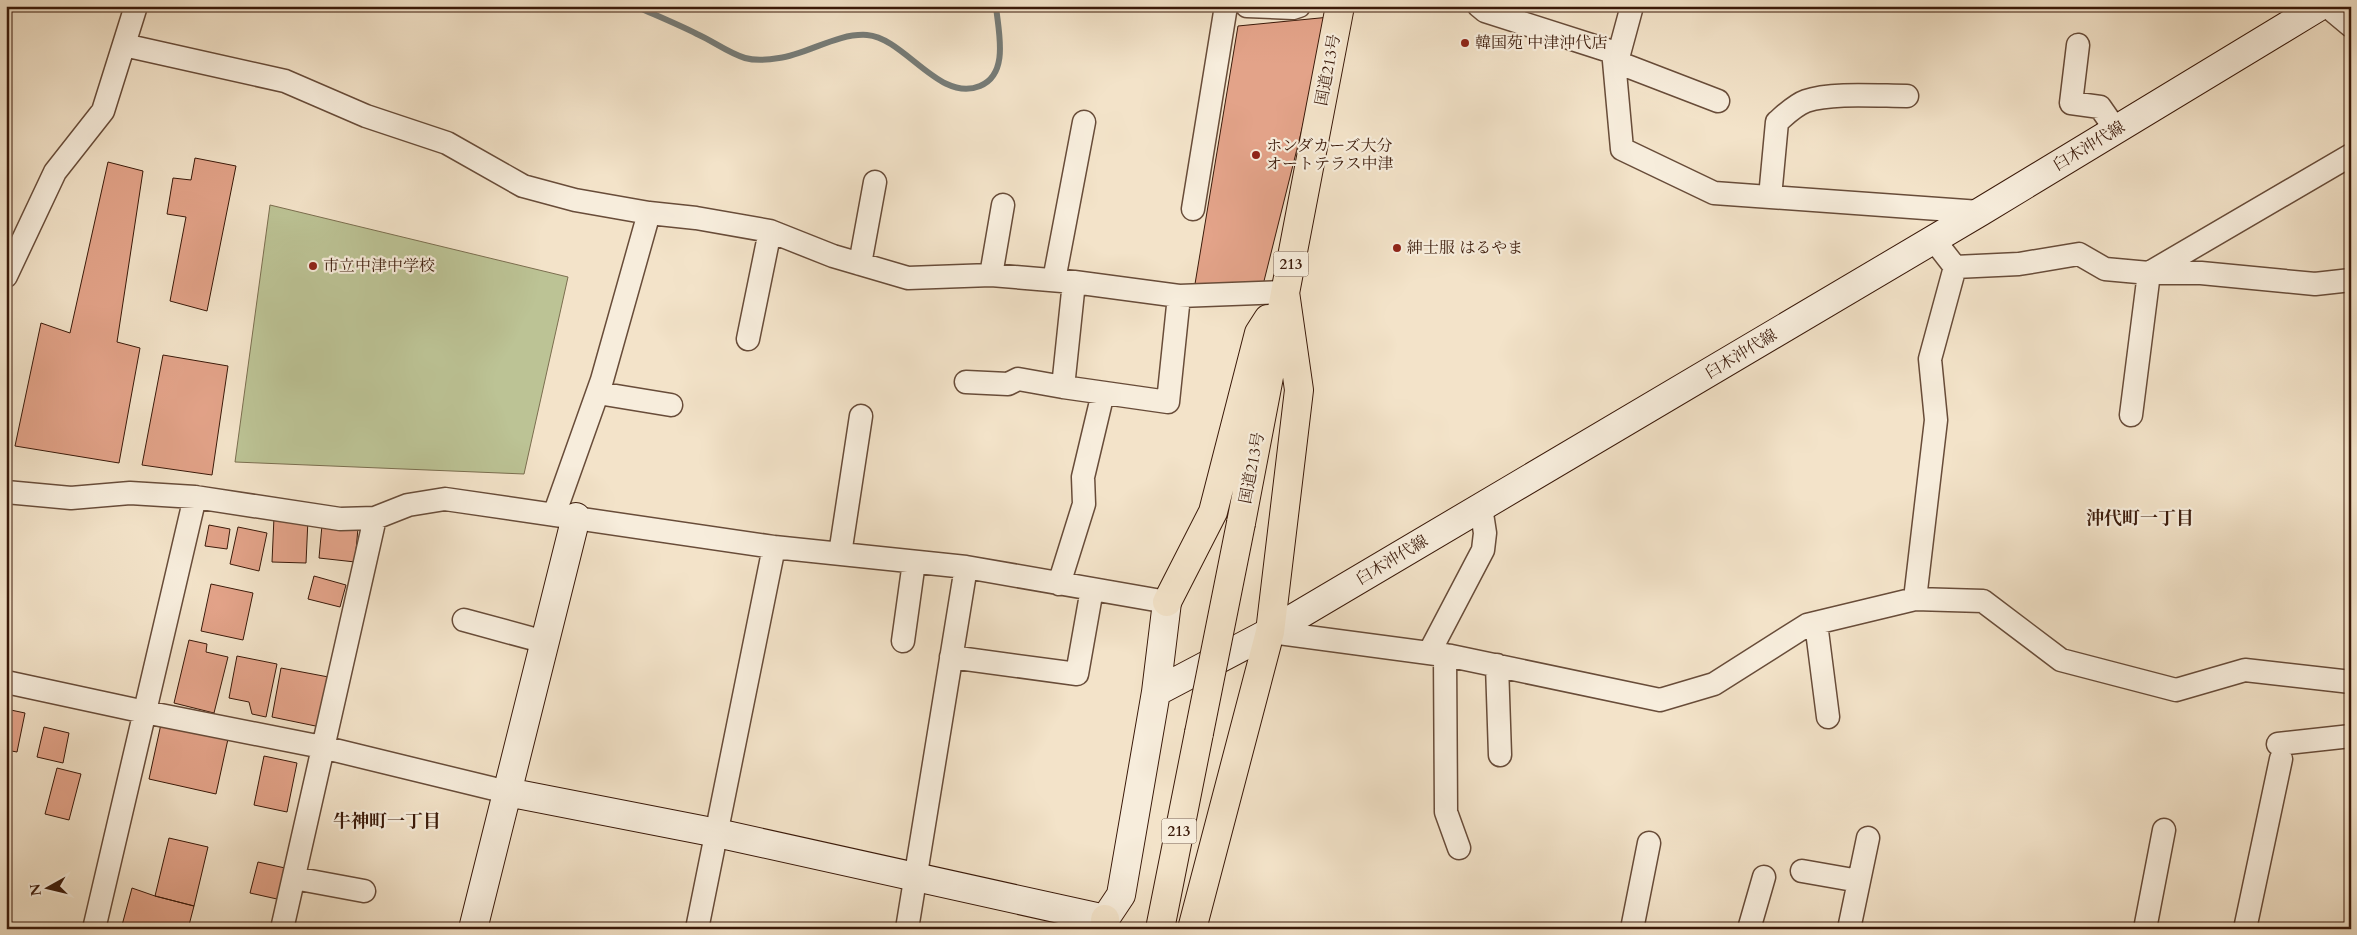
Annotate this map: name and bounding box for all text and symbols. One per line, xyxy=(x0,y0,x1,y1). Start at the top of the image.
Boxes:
street label: 国道213号 xyxy=(1310,32,1346,108)
place label: 韓国苑 中津沖代店 xyxy=(1475,32,1607,54)
marker: 韓国苑 中津沖代店 xyxy=(1459,37,1471,49)
street label: 臼木沖代線 xyxy=(2049,116,2129,176)
place label: ホンダカーズ大分 オートテラス中津 xyxy=(1266,135,1394,175)
marker: ホンダカーズ大分 オートテラス中津 xyxy=(1250,149,1262,161)
place label: 紳士服 はるやま xyxy=(1407,237,1523,259)
marker: 紳士服 はるやま xyxy=(1391,242,1403,254)
road number: 213 xyxy=(1274,252,1308,276)
place label: 市立中津中学校 xyxy=(323,255,435,277)
marker: 市立中津中学校 xyxy=(307,260,319,272)
street label: 臼木沖代線 xyxy=(1701,324,1781,384)
street label: 国道213号 xyxy=(1234,430,1270,506)
district label: 沖代町一丁目 xyxy=(2086,506,2194,531)
street label: 臼木沖代線 xyxy=(1352,530,1432,590)
district label: 牛神町一丁目 xyxy=(333,809,441,834)
road number: 213 xyxy=(1162,818,1196,844)
north arrow xyxy=(22,862,72,912)
text: N xyxy=(25,882,46,897)

